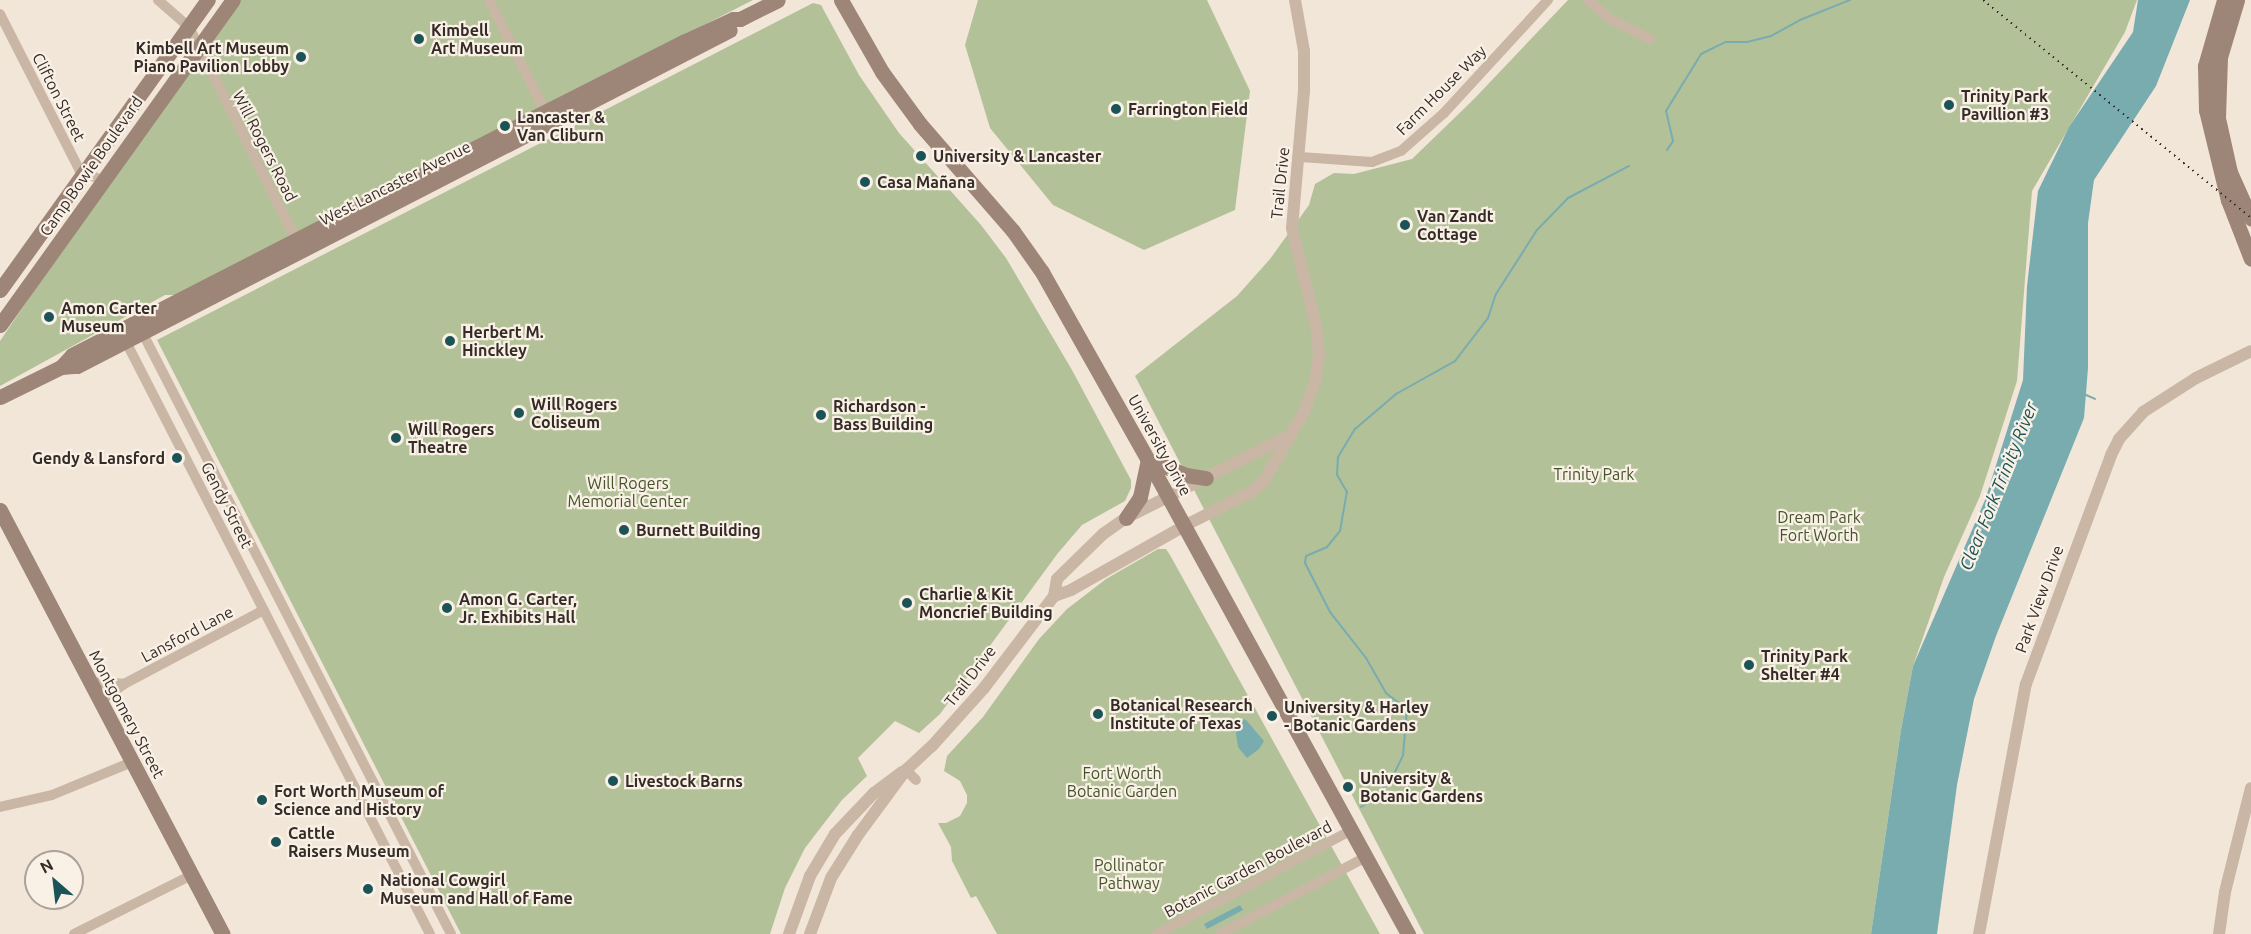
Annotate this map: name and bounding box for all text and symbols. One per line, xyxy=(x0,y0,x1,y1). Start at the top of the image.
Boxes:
place label: Kimbell Art Museum xyxy=(431,20,523,58)
marker: Kimbell Art Museum xyxy=(412,32,426,46)
place label: Kimbell Art Museum Piano Pavilion Lobby xyxy=(134,38,289,76)
street label: Farm House Way xyxy=(1392,41,1490,139)
street label: Clifton Street xyxy=(28,49,90,145)
marker: Kimbell Art Museum Piano Pavilion Lobby xyxy=(294,50,308,64)
place label: Trinity Park Pavillion #3 xyxy=(1961,86,2049,124)
street label: Will Rogers Road xyxy=(229,87,301,205)
street label: Camp Bowie Boulevard xyxy=(35,92,147,240)
marker: Trinity Park Pavillion #3 xyxy=(1942,98,1956,112)
place label: Farrington Field xyxy=(1128,99,1248,119)
marker: Farrington Field xyxy=(1109,102,1123,116)
place label: Lancaster & Van Cliburn xyxy=(517,107,605,145)
marker: Lancaster & Van Cliburn xyxy=(498,119,512,133)
street label: West Lancaster Avenue xyxy=(316,137,474,229)
place label: University & Lancaster xyxy=(933,146,1101,166)
street label: Trail Drive xyxy=(1267,146,1293,220)
marker: University & Lancaster xyxy=(914,149,928,163)
place label: Casa Mañana xyxy=(877,172,975,192)
marker: Casa Mañana xyxy=(858,175,872,189)
place label: Van Zandt Cottage xyxy=(1417,206,1494,244)
marker: Van Zandt Cottage xyxy=(1398,218,1412,232)
place label: Amon Carter Museum xyxy=(61,298,157,336)
marker: Amon Carter Museum xyxy=(42,310,56,324)
place label: Herbert M. Hinckley xyxy=(462,322,544,360)
marker: Herbert M. Hinckley xyxy=(443,334,457,348)
street label: University Drive xyxy=(1124,391,1196,499)
place label: Will Rogers Coliseum xyxy=(531,394,617,432)
place label: Richardson - Bass Building xyxy=(833,396,933,434)
water label: Clear Fork Trinity River xyxy=(1954,399,2042,573)
marker: Will Rogers Coliseum xyxy=(512,406,526,420)
marker: Richardson - Bass Building xyxy=(814,408,828,422)
place label: Will Rogers Theatre xyxy=(408,419,494,457)
marker: Will Rogers Theatre xyxy=(389,431,403,445)
place label: Gendy & Lansford xyxy=(32,448,165,468)
marker: Gendy & Lansford xyxy=(170,451,184,465)
street label: Gendy Street xyxy=(197,459,257,551)
park label: Trinity Park xyxy=(1554,464,1634,484)
park label: Will Rogers Memorial Center xyxy=(568,473,688,511)
park label: Dream Park Fort Worth xyxy=(1777,507,1861,545)
place label: Burnett Building xyxy=(636,520,761,540)
marker: Burnett Building xyxy=(617,523,631,537)
street label: Park View Drive xyxy=(2011,543,2067,655)
place label: Charlie & Kit Moncrief Building xyxy=(919,584,1053,622)
place label: Amon G. Carter, Jr. Exhibits Hall xyxy=(459,589,577,627)
marker: Charlie & Kit Moncrief Building xyxy=(900,596,914,610)
marker: Amon G. Carter, Jr. Exhibits Hall xyxy=(440,601,454,615)
street label: Lansford Lane xyxy=(138,602,236,666)
street label: Trail Drive xyxy=(940,642,1000,710)
place label: Trinity Park Shelter #4 xyxy=(1761,646,1848,684)
street label: Montgomery Street xyxy=(85,647,169,781)
marker: Trinity Park Shelter #4 xyxy=(1742,658,1756,672)
place label: Botanical Research Institute of Texas xyxy=(1110,695,1253,733)
place label: University & Harley - Botanic Gardens xyxy=(1284,697,1429,735)
marker: Botanical Research Institute of Texas xyxy=(1091,707,1105,721)
marker: University & Harley - Botanic Gardens xyxy=(1265,709,1279,723)
park label: Fort Worth Botanic Garden xyxy=(1067,763,1177,801)
place label: University & Botanic Gardens xyxy=(1360,768,1483,806)
place label: Livestock Barns xyxy=(625,771,743,791)
marker: Livestock Barns xyxy=(606,774,620,788)
marker: University & Botanic Gardens xyxy=(1341,780,1355,794)
place label: Fort Worth Museum of Science and History xyxy=(274,781,444,819)
marker: Fort Worth Museum of Science and History xyxy=(255,793,269,807)
street label: Botanic Garden Boulevard xyxy=(1161,817,1335,921)
place label: Cattle Raisers Museum xyxy=(288,823,410,861)
marker: Cattle Raisers Museum xyxy=(269,835,283,849)
north arrow xyxy=(24,850,84,910)
text: N xyxy=(37,855,56,877)
park label: Pollinator Pathway xyxy=(1094,855,1164,893)
place label: National Cowgirl Museum and Hall of Fame xyxy=(380,870,573,908)
marker: National Cowgirl Museum and Hall of Fame xyxy=(361,882,375,896)

